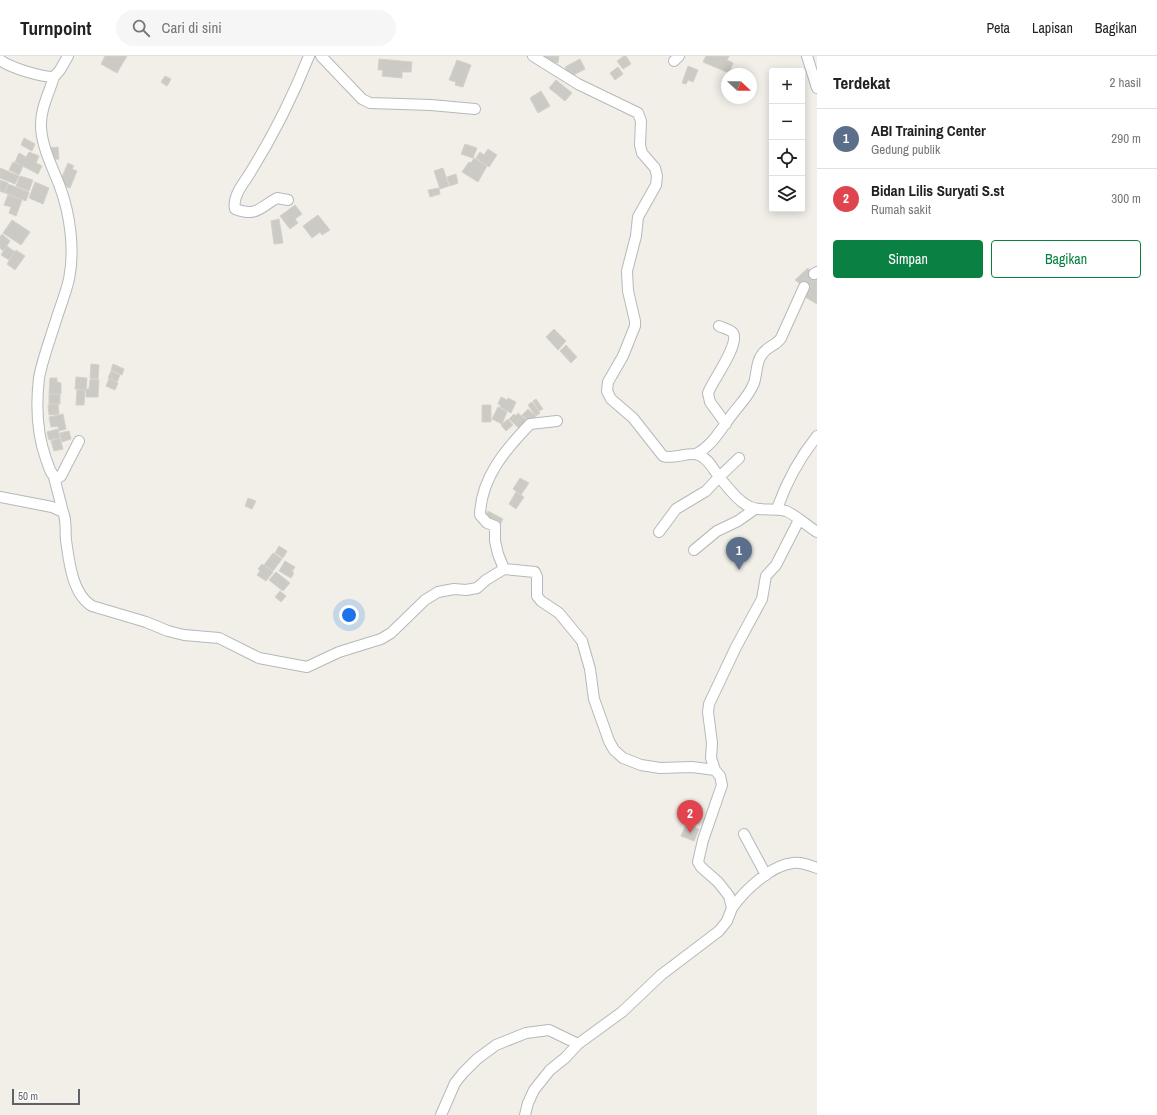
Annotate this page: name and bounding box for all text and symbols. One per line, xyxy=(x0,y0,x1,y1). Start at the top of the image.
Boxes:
search box xyxy=(116,10,396,46)
text: Turnpoint xyxy=(20,15,92,41)
icon: search xyxy=(130,17,152,39)
text: Cari di sini xyxy=(162,17,222,38)
text: Peta xyxy=(986,19,1010,37)
text: Lapisan xyxy=(1032,19,1073,37)
text: Bagikan xyxy=(1095,19,1137,37)
north arrow xyxy=(721,68,757,104)
map controls xyxy=(769,68,805,212)
button: + xyxy=(769,68,805,104)
text: Terdekat xyxy=(833,71,890,94)
text: 2 hasil xyxy=(1110,74,1141,91)
button: − xyxy=(769,104,805,140)
text: ABI Training Center xyxy=(871,120,986,141)
text: 1 xyxy=(843,130,849,147)
text: 290 m xyxy=(1111,130,1141,147)
button: locate xyxy=(769,140,805,176)
text: Gedung publik xyxy=(871,141,940,158)
button: layers xyxy=(769,176,805,212)
text: Bidan Lilis Suryati S.st xyxy=(871,180,1004,201)
text: 2 xyxy=(843,190,849,207)
text: 300 m xyxy=(1111,190,1141,207)
text: Rumah sakit xyxy=(871,201,931,218)
button: Simpan xyxy=(833,240,983,278)
button: Bagikan xyxy=(991,240,1141,278)
pin: 1 xyxy=(726,537,752,570)
your location xyxy=(339,605,359,625)
pin: 2 xyxy=(677,800,703,833)
scale bar xyxy=(12,1087,80,1106)
text: 50 m xyxy=(18,1089,38,1103)

